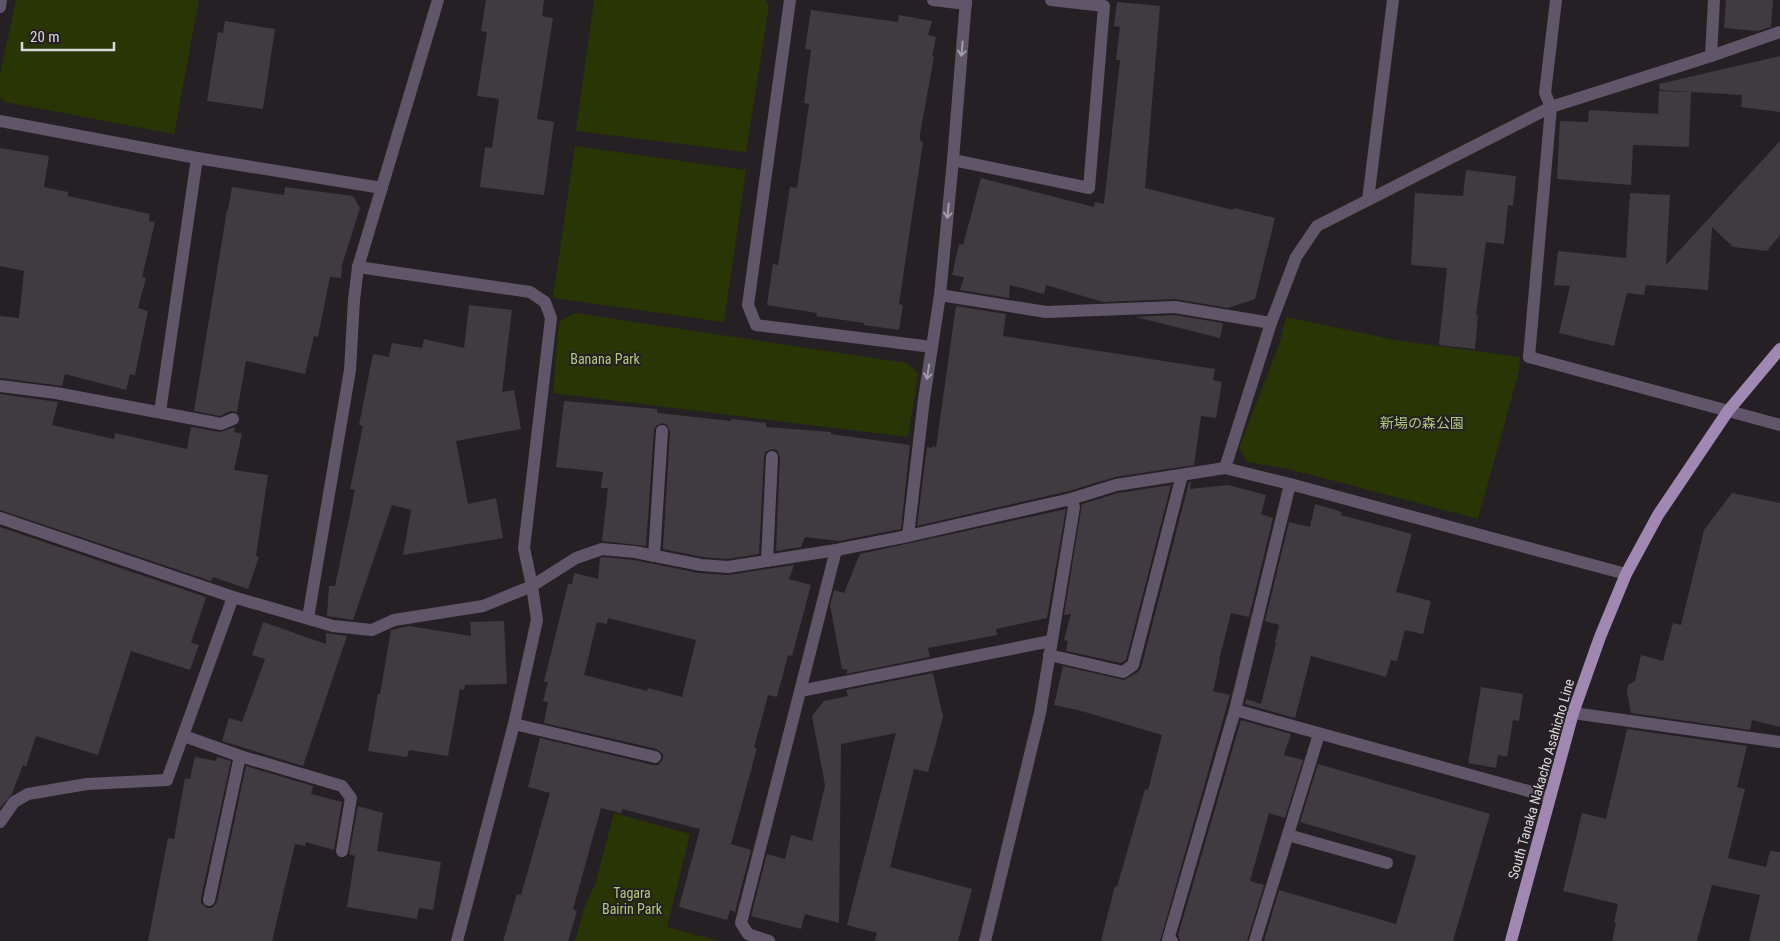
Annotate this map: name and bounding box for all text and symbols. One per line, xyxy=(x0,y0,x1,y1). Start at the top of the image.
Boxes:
scale bar xyxy=(22,20,115,52)
text: 20 m xyxy=(30,28,60,46)
one-way arrow xyxy=(957,40,967,56)
one-way arrow xyxy=(943,202,953,218)
park label: Banana Park xyxy=(570,351,640,367)
one-way arrow xyxy=(923,363,933,379)
park label: 新場の森公園 xyxy=(1380,415,1464,431)
street label: South Tanaka Nakacho Asahicho Line xyxy=(1505,677,1577,881)
park label: Tagara Bairin Park xyxy=(602,885,663,917)

